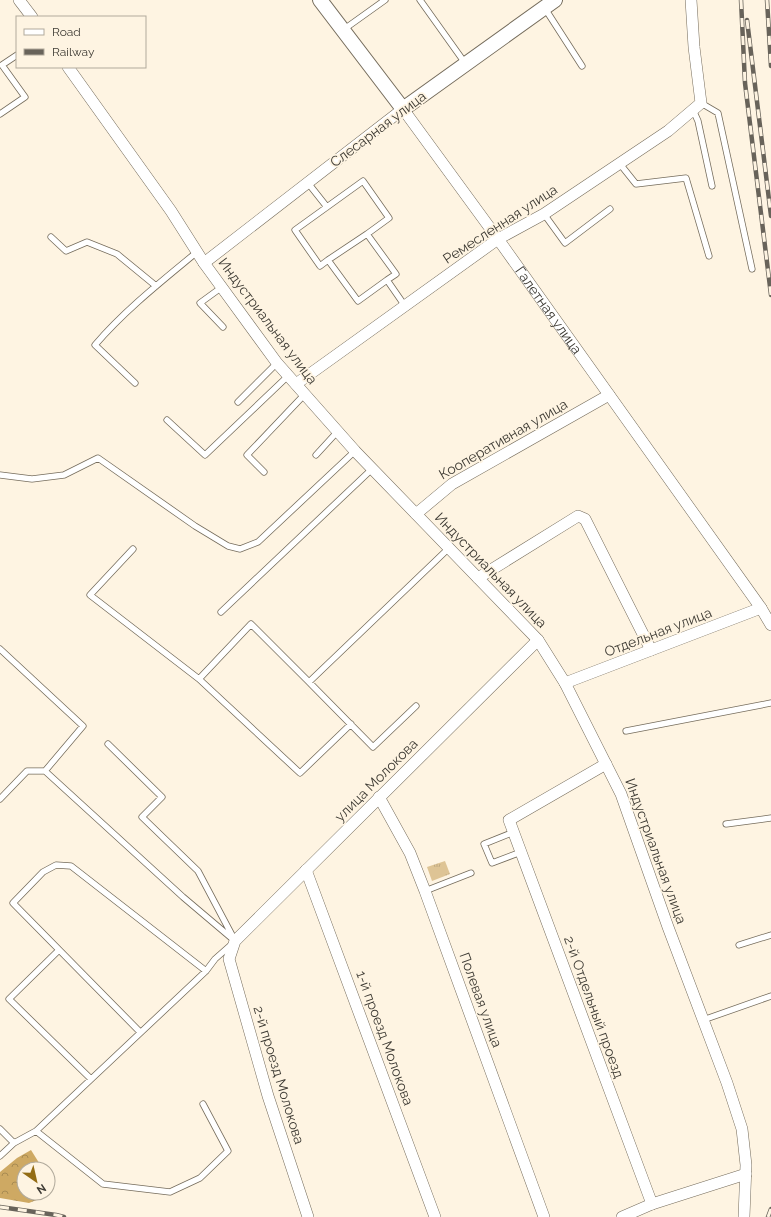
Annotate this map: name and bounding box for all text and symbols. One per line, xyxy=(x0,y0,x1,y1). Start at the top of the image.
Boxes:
legend xyxy=(16,16,146,68)
text: Road xyxy=(52,25,81,39)
text: Railway xyxy=(52,45,95,59)
street label: Слесарная улица xyxy=(327,88,429,170)
street label: Ремесленная улица xyxy=(440,181,560,267)
street label: Индустриальная улица xyxy=(215,255,321,387)
street label: Галетная улица xyxy=(512,263,585,357)
street label: Кооперативная улица xyxy=(436,396,570,482)
street label: Индустриальная улица xyxy=(432,509,550,631)
street label: Отдельная улица xyxy=(602,604,714,660)
street label: улица Молокова xyxy=(331,735,421,825)
street label: Индустриальная улица xyxy=(622,776,690,926)
street label: 2-й Отдельный проезд xyxy=(561,934,627,1080)
street label: Полевая улица xyxy=(456,950,506,1050)
street label: 1-й проезд Молокова xyxy=(353,969,417,1107)
street label: 2-й проезд Молокова xyxy=(250,1004,308,1146)
north arrow xyxy=(16,1161,56,1201)
text: N xyxy=(34,1181,48,1197)

